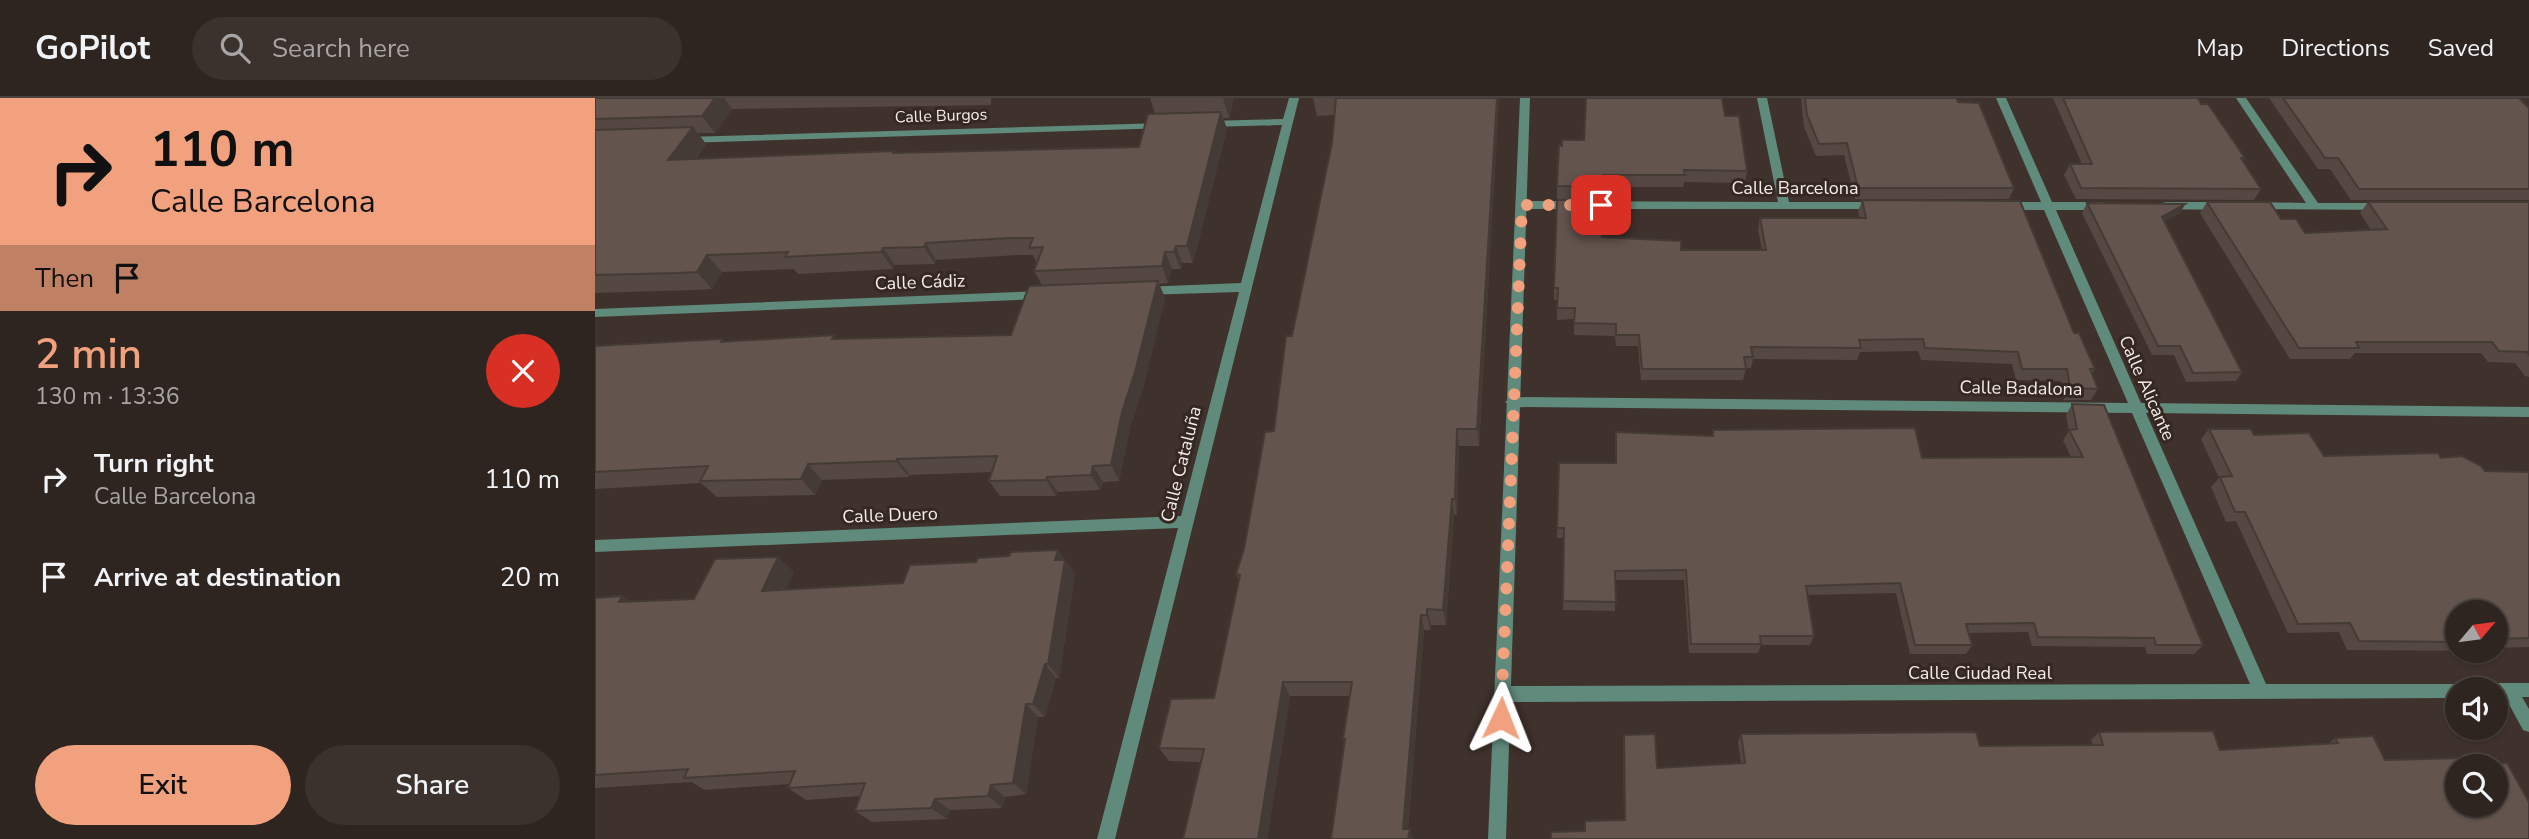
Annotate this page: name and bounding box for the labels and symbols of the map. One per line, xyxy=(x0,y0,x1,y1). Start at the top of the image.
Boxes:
street label: Calle Burgos xyxy=(894,103,988,129)
pin xyxy=(1571,175,1631,235)
street label: Calle Barcelona xyxy=(1732,176,1858,200)
street label: Calle Cádiz xyxy=(874,268,966,296)
street label: Calle Alicante xyxy=(2113,332,2181,444)
street label: Calle Badalona xyxy=(1959,375,2083,401)
street label: Calle Cataluña xyxy=(1155,404,1207,524)
street label: Calle Duero xyxy=(842,501,938,529)
north arrow xyxy=(2445,600,2508,663)
street label: Calle Ciudad Real xyxy=(1908,661,2053,685)
position arrow xyxy=(1464,681,1538,755)

